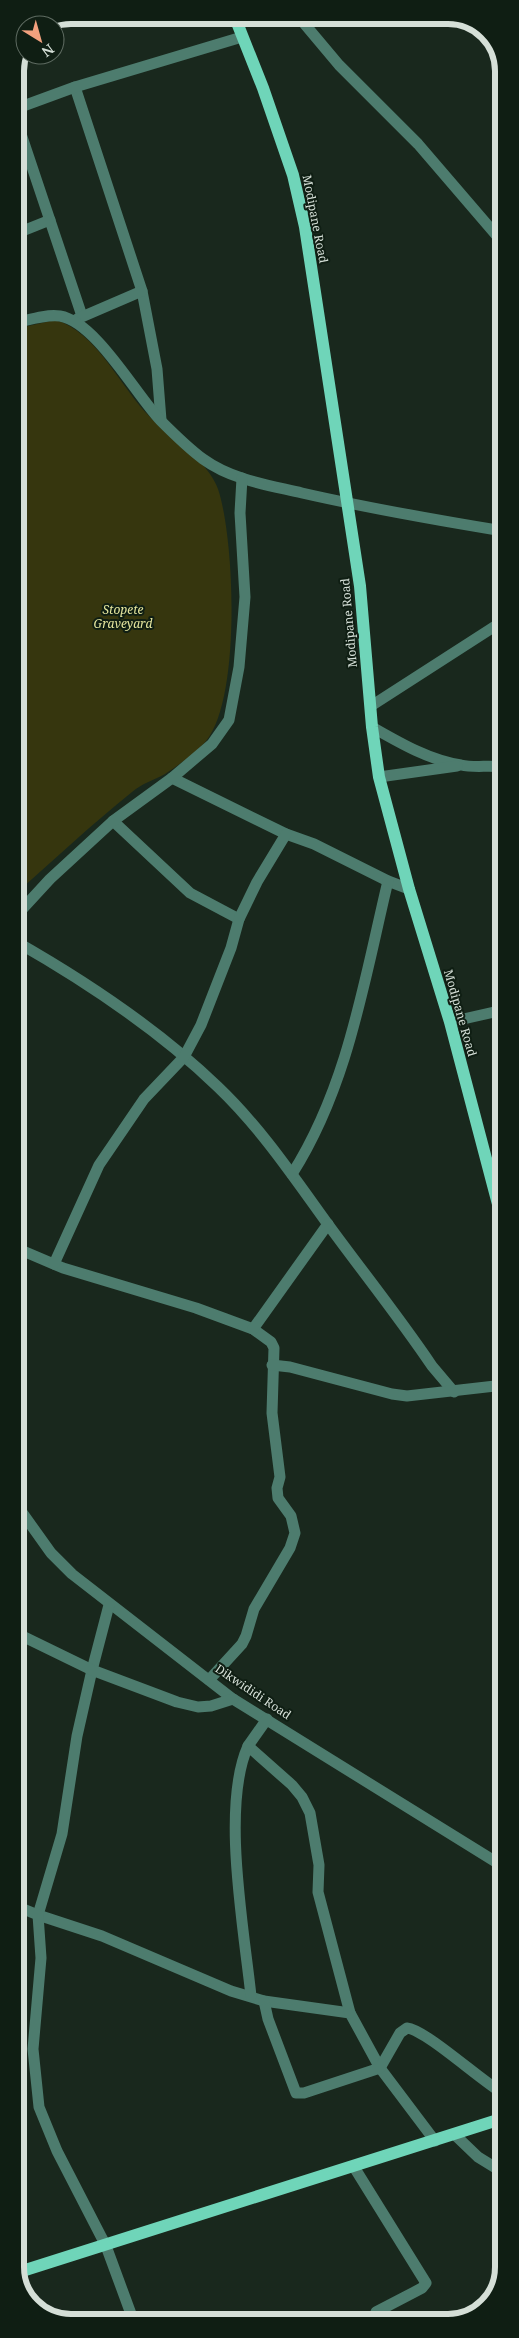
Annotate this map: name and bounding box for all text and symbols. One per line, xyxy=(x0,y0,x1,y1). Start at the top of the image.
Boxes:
north arrow xyxy=(15,15,65,65)
text: N xyxy=(38,40,58,62)
street label: Modipane Road xyxy=(299,173,333,265)
street label: Modipane Road xyxy=(336,577,361,668)
park label: Stopete Graveyard xyxy=(94,601,152,632)
street label: Modipane Road xyxy=(440,967,481,1059)
street label: Dikwididi Road xyxy=(212,1660,295,1724)

